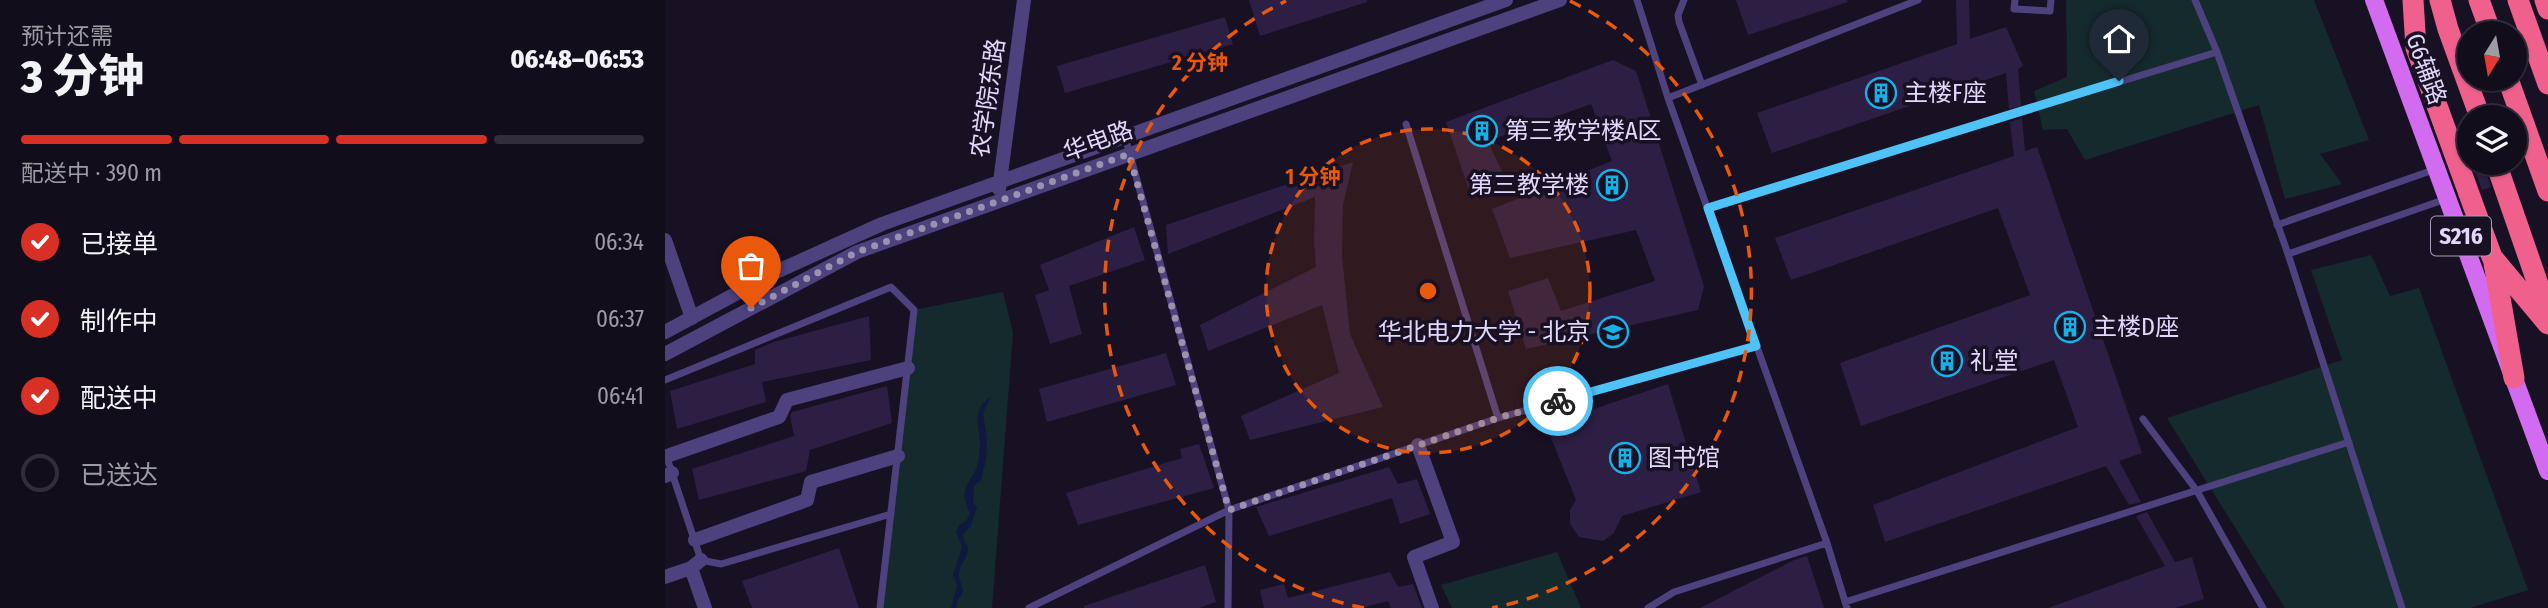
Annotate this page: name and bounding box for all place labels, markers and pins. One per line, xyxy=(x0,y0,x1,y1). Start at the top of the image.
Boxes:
pin xyxy=(2089,9,2149,81)
building icon: 主楼F座 xyxy=(1864,76,1898,110)
place label: 主楼F座 xyxy=(1904,79,1987,107)
building icon: 第三教学楼A区 xyxy=(1465,114,1499,148)
place label: 第三教学楼A区 xyxy=(1505,117,1662,145)
building icon: 第三教学楼 xyxy=(1595,168,1629,202)
place label: 第三教学楼 xyxy=(1469,171,1589,199)
pin xyxy=(721,236,781,308)
centre of rings xyxy=(1416,279,1440,303)
building icon: 主楼D座 xyxy=(2053,310,2087,344)
place label: 主楼D座 xyxy=(2093,313,2179,341)
school or university icon: 华北电力大学 - 北京 xyxy=(1596,315,1630,349)
place label: 华北电力大学 - 北京 xyxy=(1378,318,1590,346)
building icon: 礼堂 xyxy=(1930,344,1964,378)
place label: 礼堂 xyxy=(1970,347,2018,375)
building icon: 图书馆 xyxy=(1608,441,1642,475)
place label: 图书馆 xyxy=(1648,444,1720,472)

